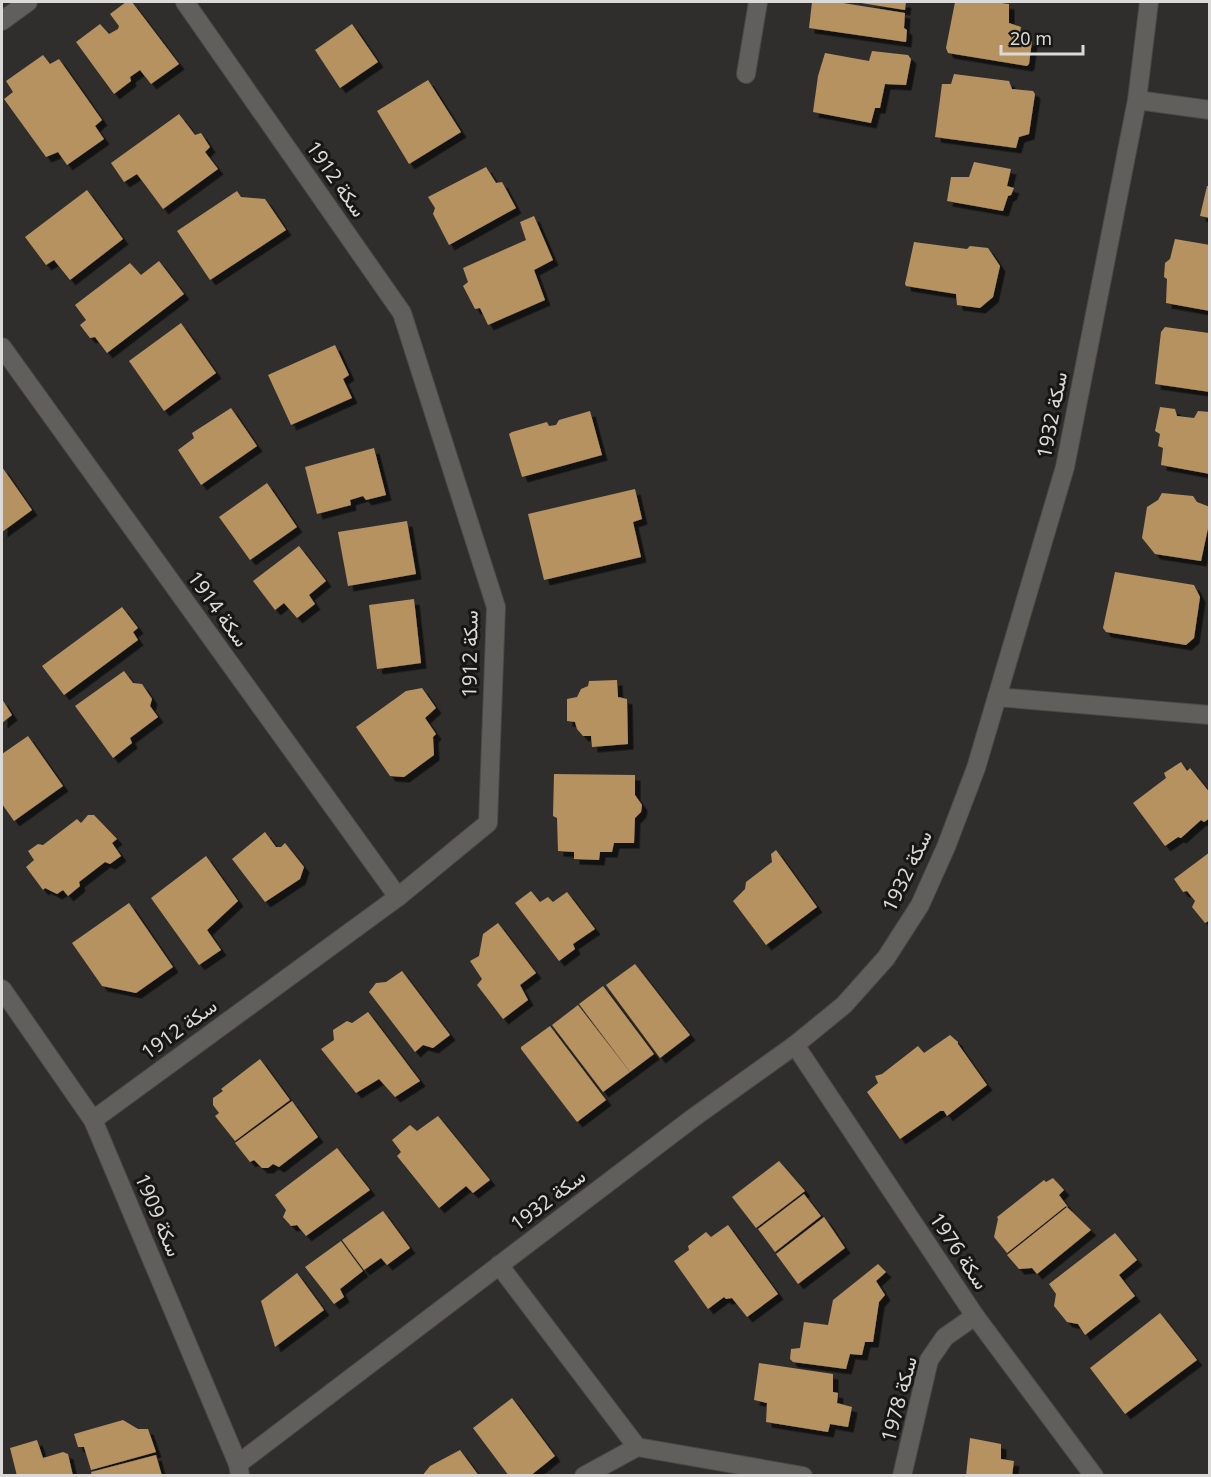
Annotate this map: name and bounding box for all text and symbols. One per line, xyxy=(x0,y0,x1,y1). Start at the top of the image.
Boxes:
scale bar xyxy=(1001,18,1084,56)
text: 20 m xyxy=(1010,26,1052,50)
street label: سكة 1912 xyxy=(300,135,373,222)
street label: سكة 1932 xyxy=(1030,369,1073,460)
street label: سكة 1914 xyxy=(182,565,255,652)
street label: سكة 1912 xyxy=(455,610,484,698)
street label: سكة 1932 xyxy=(875,826,938,916)
street label: سكة 1912 xyxy=(135,992,222,1065)
street label: سكة 1932 xyxy=(505,1163,591,1237)
street label: سكة 1909 xyxy=(129,1169,188,1260)
street label: سكة 1976 xyxy=(924,1207,995,1294)
street label: سكة 1978 xyxy=(874,1353,923,1445)

